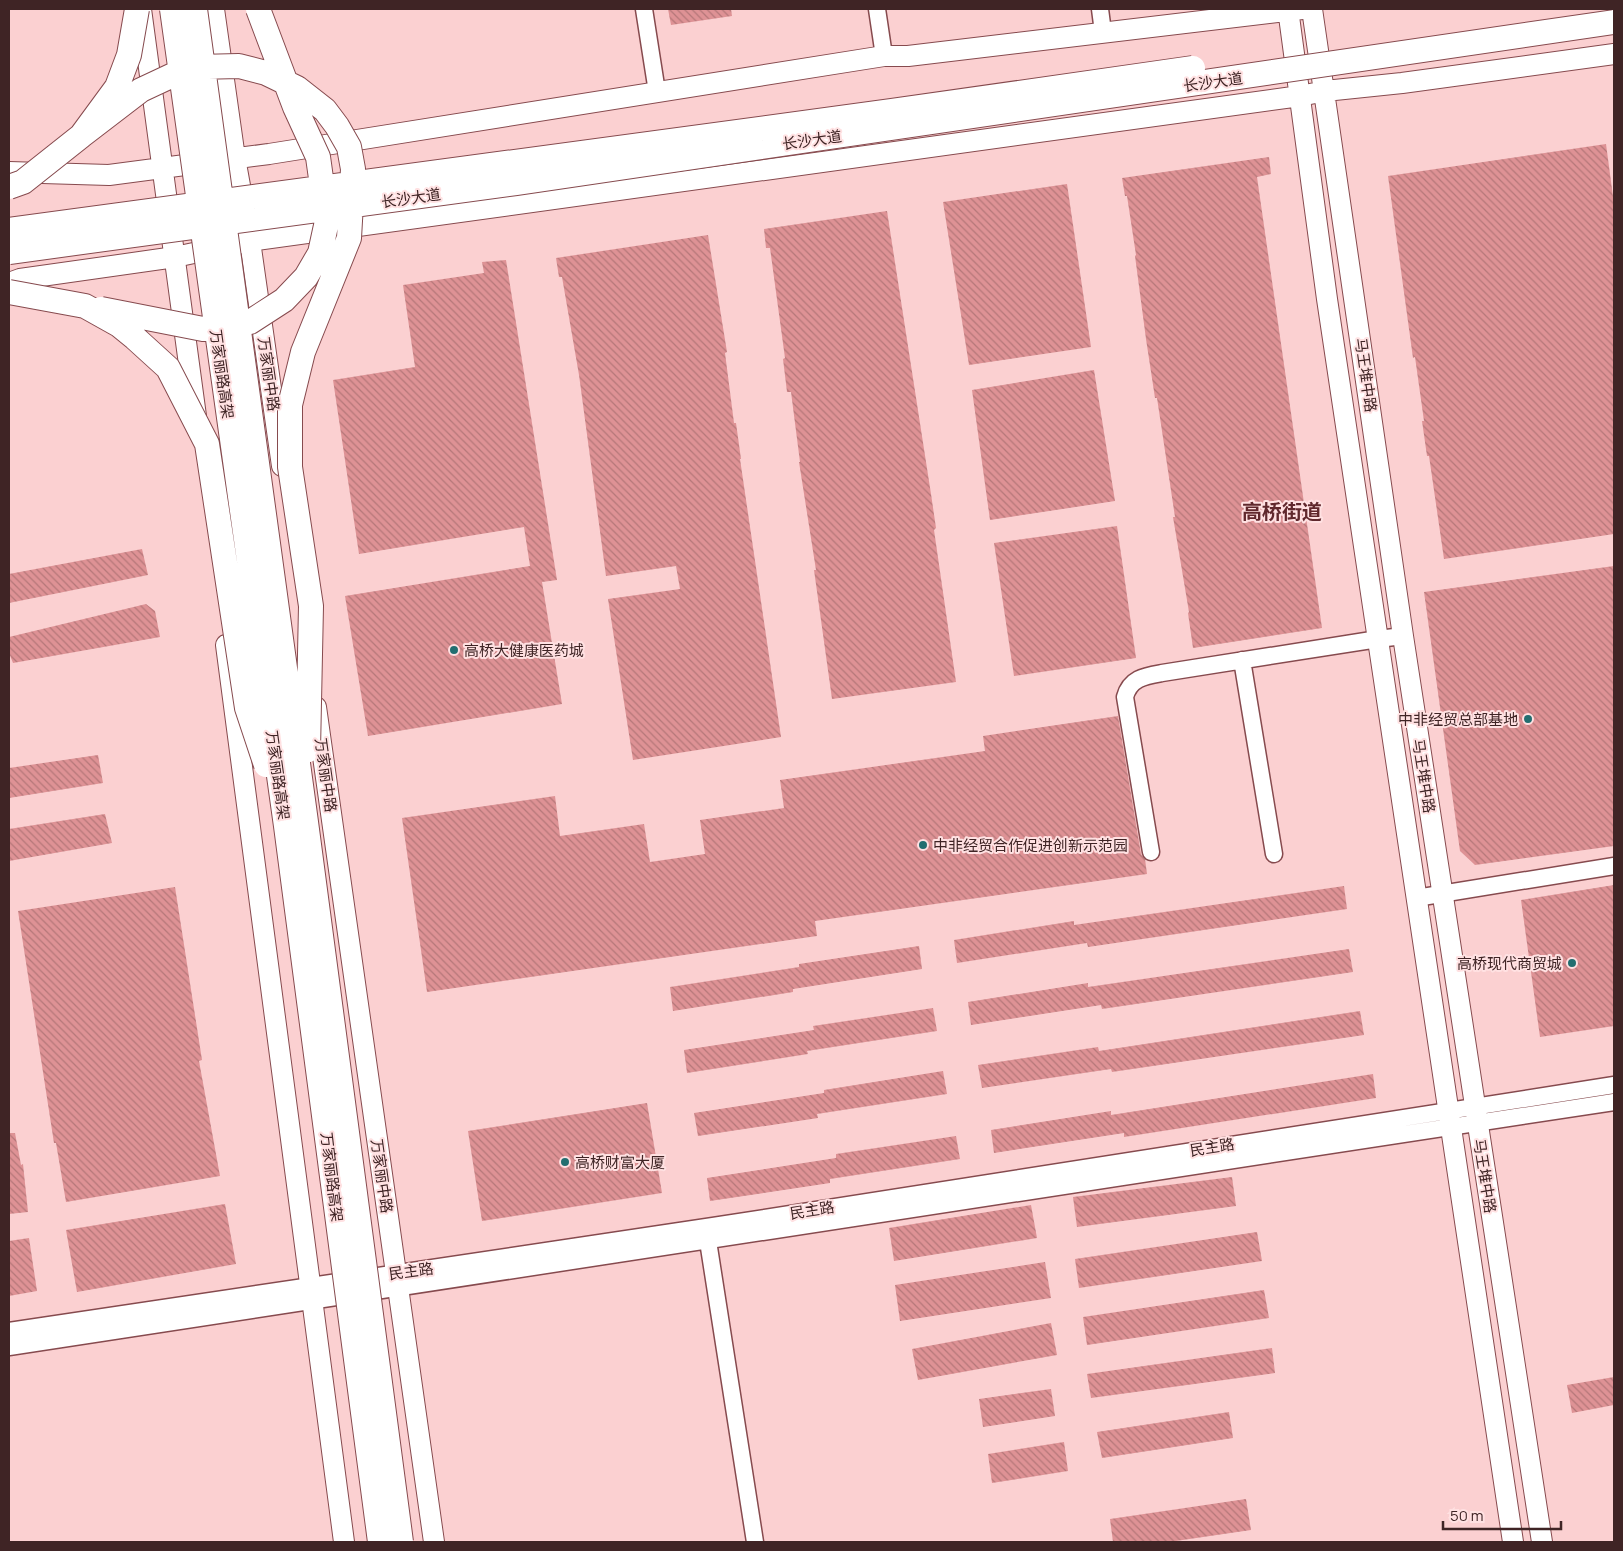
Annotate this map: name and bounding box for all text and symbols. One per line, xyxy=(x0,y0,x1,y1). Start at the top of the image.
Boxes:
street label: 长沙大道 xyxy=(1182,67,1244,97)
street label: 长沙大道 xyxy=(781,125,843,155)
street label: 长沙大道 xyxy=(380,183,442,213)
street label: 万家丽路高架 xyxy=(205,328,239,420)
street label: 万家丽中路 xyxy=(253,335,285,413)
street label: 马王堆中路 xyxy=(1350,336,1382,414)
district label: 高桥街道 xyxy=(1242,498,1322,525)
place label: 高桥大健康医药城 xyxy=(464,640,584,661)
marker: 高桥大健康医药城 xyxy=(448,644,460,656)
place label: 中非经贸总部基地 xyxy=(1398,709,1518,730)
marker: 中非经贸总部基地 xyxy=(1522,713,1534,725)
street label: 万家丽路高架 xyxy=(261,729,295,821)
street label: 万家丽中路 xyxy=(310,736,342,814)
street label: 马王堆中路 xyxy=(1408,737,1440,815)
place label: 中非经贸合作促进创新示范园 xyxy=(933,835,1128,856)
marker: 中非经贸合作促进创新示范园 xyxy=(917,839,929,851)
place label: 高桥现代商贸城 xyxy=(1457,953,1562,974)
marker: 高桥现代商贸城 xyxy=(1566,957,1578,969)
street label: 万家丽路高架 xyxy=(316,1131,348,1223)
street label: 民主路 xyxy=(1188,1133,1236,1161)
street label: 万家丽中路 xyxy=(366,1137,398,1215)
street label: 马王堆中路 xyxy=(1469,1137,1501,1215)
place label: 高桥财富大厦 xyxy=(575,1152,665,1173)
marker: 高桥财富大厦 xyxy=(559,1156,571,1168)
street label: 民主路 xyxy=(788,1196,836,1224)
street label: 民主路 xyxy=(387,1257,435,1285)
scale bar xyxy=(1443,1498,1560,1530)
text: 50 m xyxy=(1450,1505,1484,1526)

